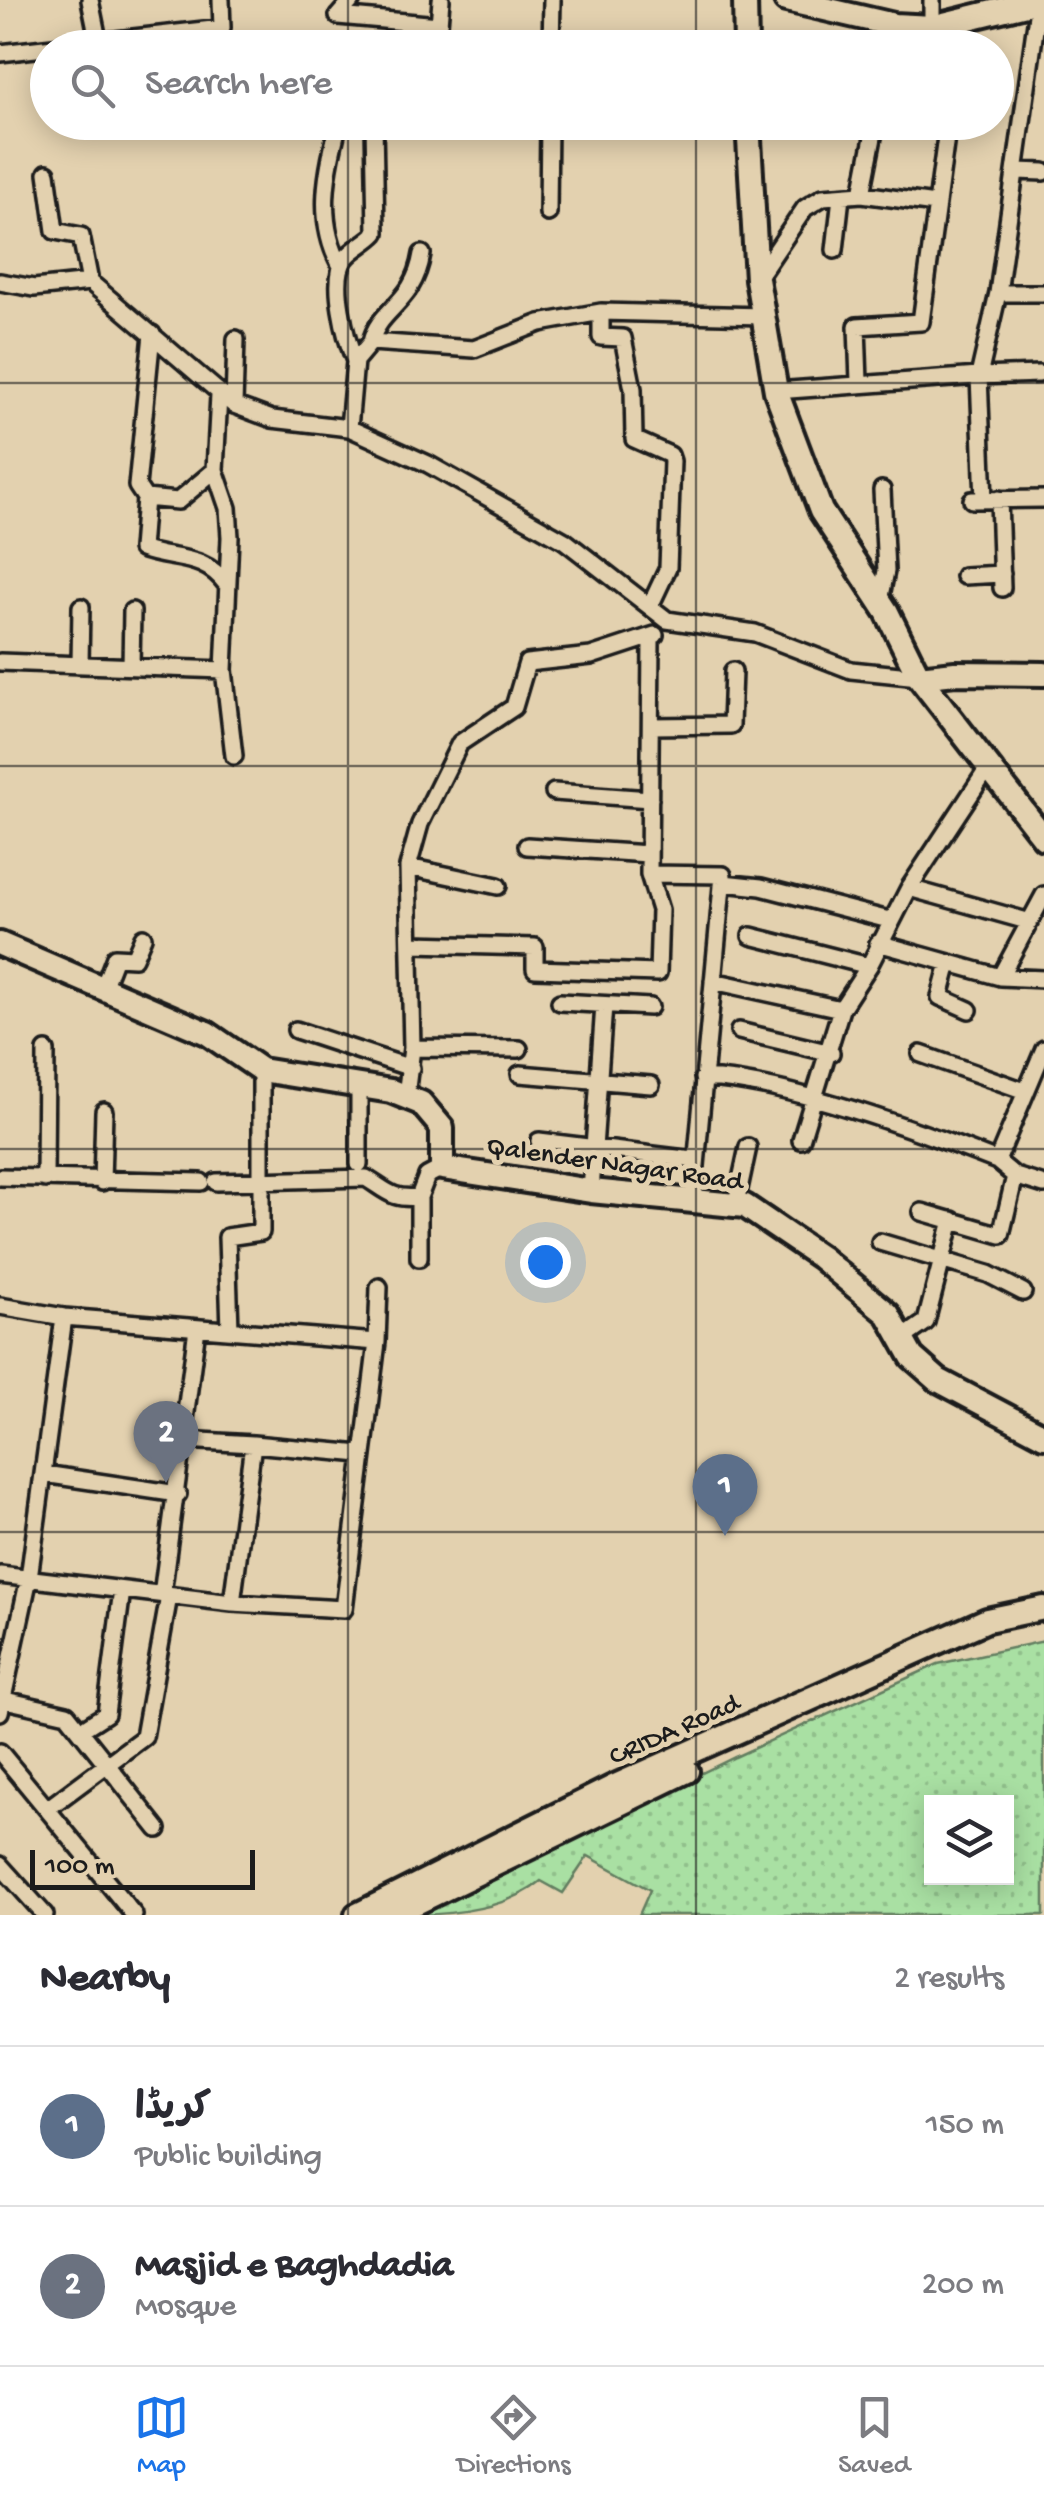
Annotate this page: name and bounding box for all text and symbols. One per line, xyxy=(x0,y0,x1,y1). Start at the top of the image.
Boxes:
search box xyxy=(30,30,1014,140)
icon: search xyxy=(65,58,120,113)
text: Search here xyxy=(145,63,332,107)
street label: Qalender Nagar Road xyxy=(484,1131,747,1200)
your location xyxy=(520,1237,571,1288)
pin: 2 xyxy=(134,1400,198,1483)
pin: 1 xyxy=(692,1454,758,1536)
street label: CRIDA Road xyxy=(605,1687,747,1774)
map controls xyxy=(924,1795,1014,1885)
button: layers xyxy=(924,1795,1014,1885)
scale bar xyxy=(30,1845,255,1890)
text: 100 m xyxy=(45,1851,115,1884)
text: Nearby xyxy=(40,1956,170,2005)
text: 2 results xyxy=(894,1961,1004,1999)
text: کریڈا xyxy=(135,2089,211,2133)
text: 1 xyxy=(66,2107,79,2145)
text: 150 m xyxy=(926,2107,1004,2145)
text: Public building xyxy=(135,2139,322,2177)
text: Masjid e Baghdadia xyxy=(135,2245,453,2289)
text: 2 xyxy=(65,2267,80,2305)
text: 200 m xyxy=(922,2267,1004,2305)
text: Mosque xyxy=(135,2289,236,2327)
tab: Map xyxy=(134,2390,189,2483)
tab: Directions xyxy=(457,2390,571,2483)
tab: Saved xyxy=(838,2390,910,2483)

